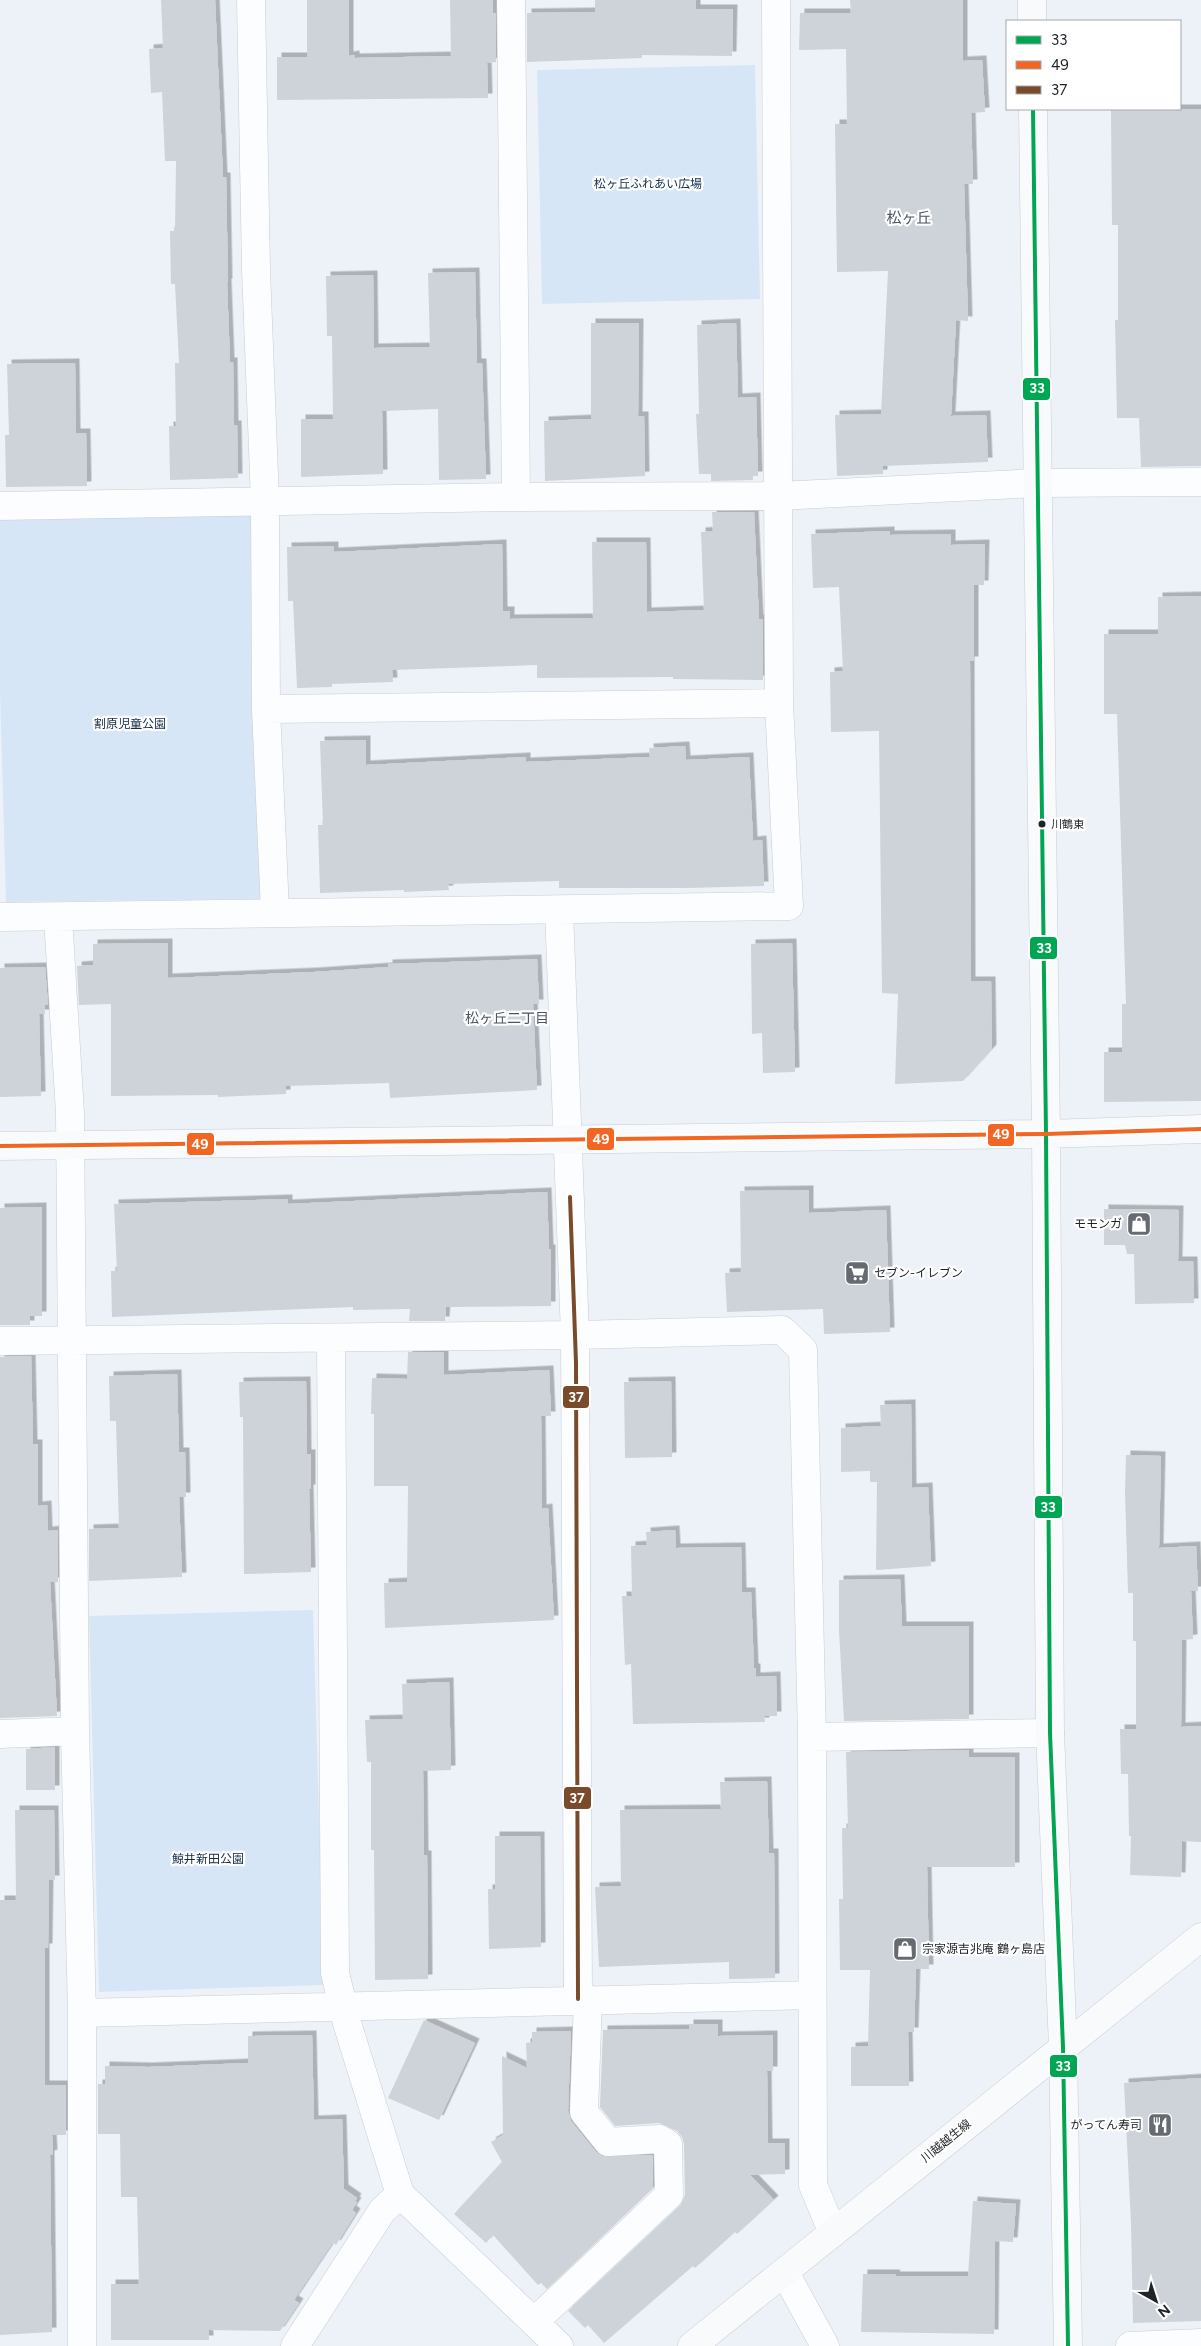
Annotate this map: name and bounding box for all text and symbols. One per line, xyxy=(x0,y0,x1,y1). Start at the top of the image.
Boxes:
legend xyxy=(1006,20,1181,110)
text: 33 xyxy=(1051,31,1067,49)
text: 49 xyxy=(1051,56,1069,74)
text: 37 xyxy=(1051,81,1067,99)
park label: 松ヶ丘ふれあい広場 xyxy=(594,177,702,191)
district label: 松ヶ丘 xyxy=(886,209,932,227)
line badge: 33 xyxy=(1022,377,1051,401)
text: 33 xyxy=(1029,380,1045,397)
park label: 割原児童公園 xyxy=(94,717,166,731)
place label: 川鶴東 xyxy=(1051,818,1084,831)
marker: 川鶴東 xyxy=(1037,819,1047,829)
line badge: 33 xyxy=(1029,936,1058,960)
text: 33 xyxy=(1036,940,1052,957)
district label: 松ヶ丘二丁目 xyxy=(465,1010,549,1027)
line badge: 49 xyxy=(987,1123,1015,1147)
text: 49 xyxy=(993,1126,1009,1143)
line badge: 49 xyxy=(586,1127,615,1151)
text: 49 xyxy=(593,1131,609,1148)
line badge: 49 xyxy=(186,1132,215,1156)
text: 49 xyxy=(192,1136,208,1153)
shop icon: モモンガ xyxy=(1126,1211,1152,1237)
place label: モモンガ xyxy=(1074,1217,1122,1231)
supermarket icon: セブン-イレブン xyxy=(844,1260,870,1286)
place label: セブン-イレブン xyxy=(874,1266,963,1280)
line badge: 37 xyxy=(562,1385,590,1409)
text: 37 xyxy=(568,1389,584,1406)
line badge: 33 xyxy=(1034,1495,1063,1519)
text: 33 xyxy=(1040,1499,1056,1516)
line badge: 37 xyxy=(563,1786,592,1810)
text: 37 xyxy=(569,1790,585,1807)
park label: 鯨井新田公園 xyxy=(172,1852,244,1866)
shop icon: 宗家源吉兆庵 鶴ヶ島店 xyxy=(892,1936,918,1962)
place label: 宗家源吉兆庵 鶴ヶ島店 xyxy=(922,1942,1045,1956)
line badge: 33 xyxy=(1049,2054,1078,2078)
text: 33 xyxy=(1055,2058,1071,2075)
restaurant icon: がってん寿司 xyxy=(1147,2112,1173,2138)
street label: 川越越生線 xyxy=(918,2117,974,2165)
place label: がってん寿司 xyxy=(1071,2118,1142,2132)
north arrow xyxy=(1131,2276,1181,2326)
text: N xyxy=(1154,2301,1173,2321)

